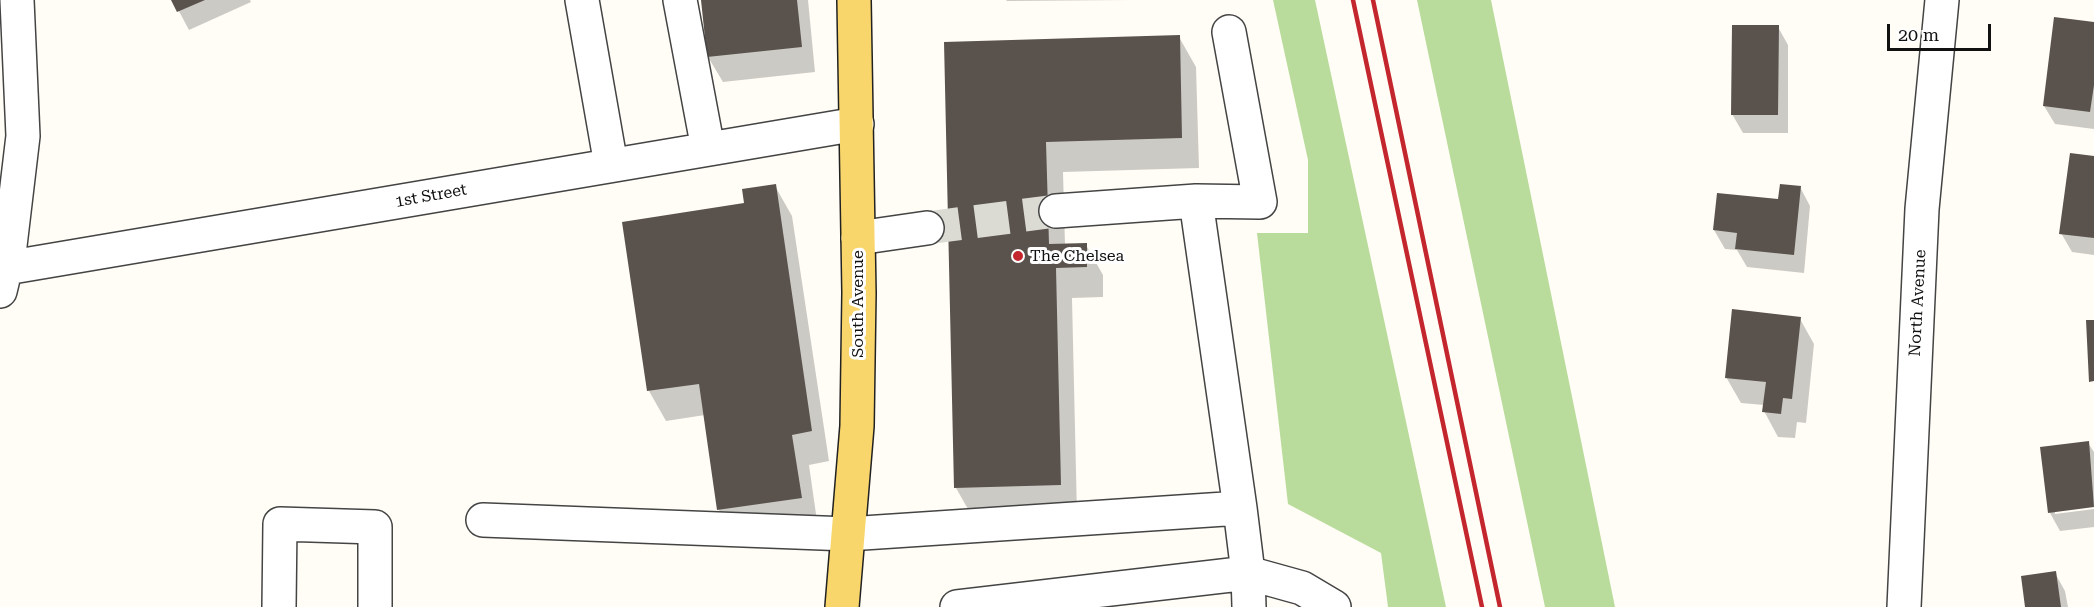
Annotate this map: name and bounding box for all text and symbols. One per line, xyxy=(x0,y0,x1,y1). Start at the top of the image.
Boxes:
scale bar xyxy=(1890,12,1994,50)
text: 20 m xyxy=(1898,24,1939,45)
street label: 1st Street xyxy=(394,180,468,212)
place label: The Chelsea xyxy=(1030,246,1124,266)
marker: The Chelsea xyxy=(1011,249,1025,263)
street label: North Avenue xyxy=(1906,249,1930,357)
street label: South Avenue xyxy=(848,250,868,358)

